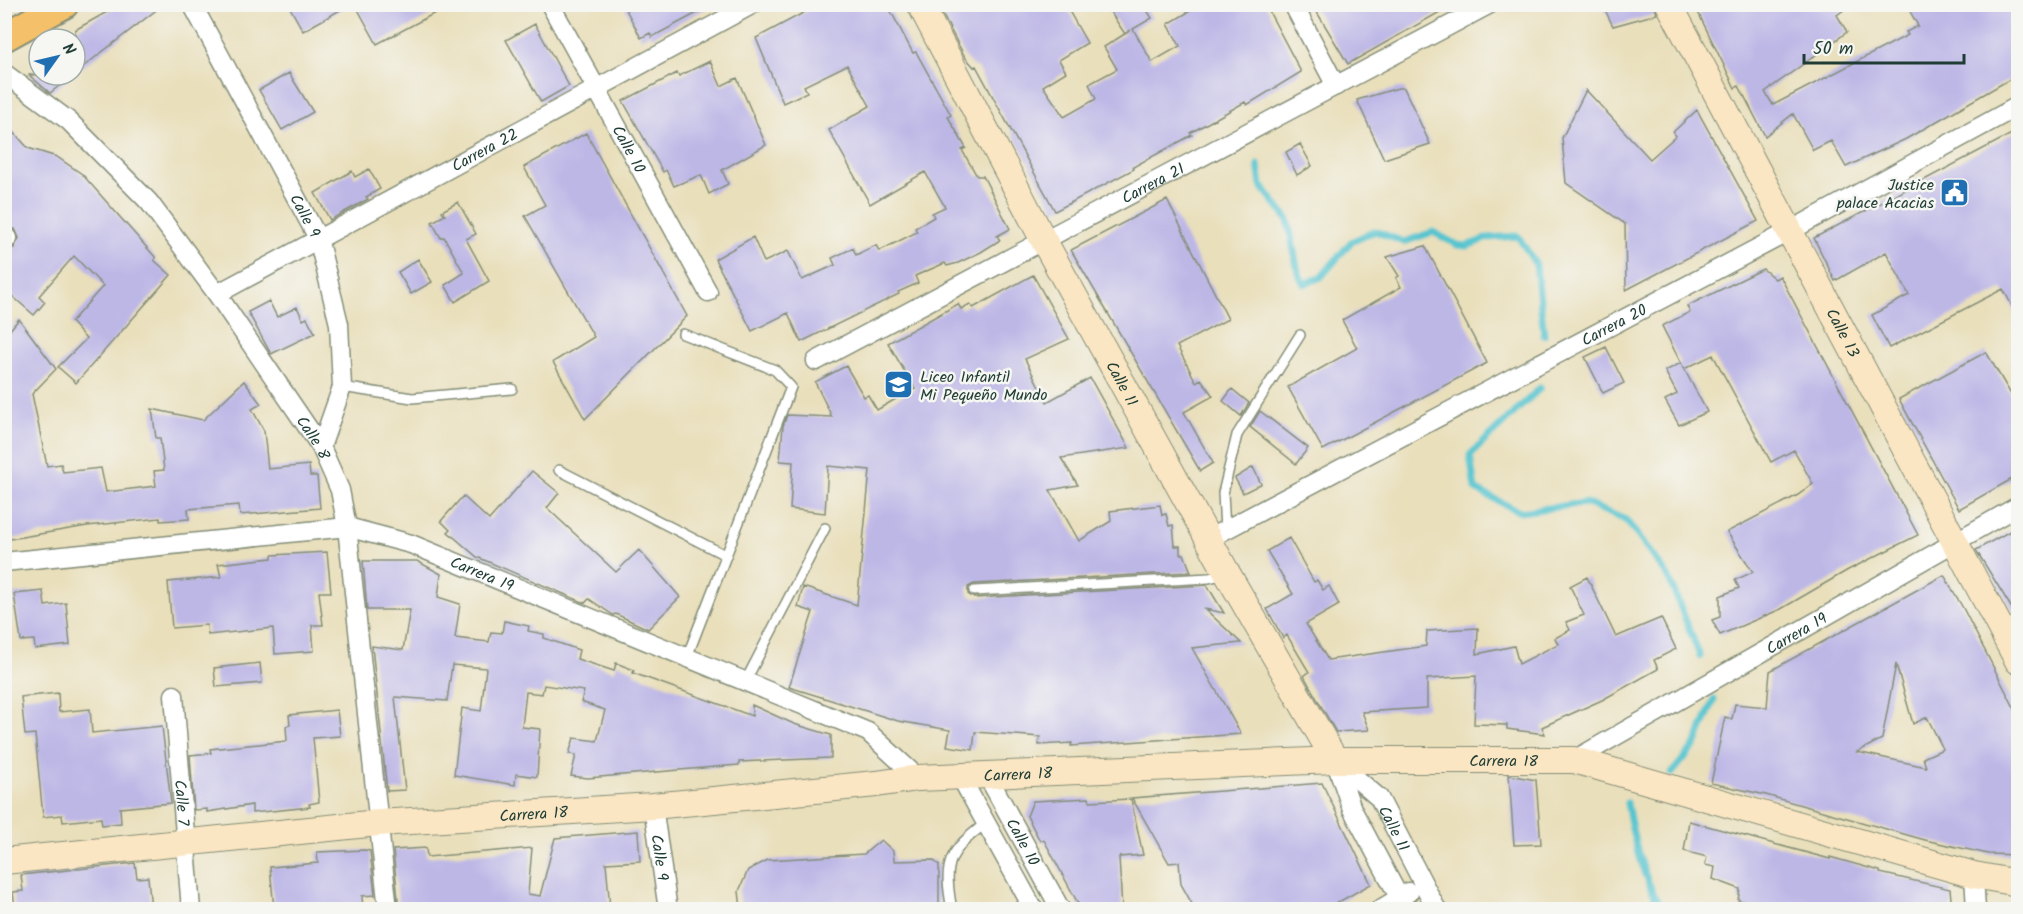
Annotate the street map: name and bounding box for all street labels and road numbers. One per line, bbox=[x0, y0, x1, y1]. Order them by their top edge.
street label: Calle 10 bbox=[605, 121, 651, 178]
street label: Carrera 22 bbox=[447, 122, 523, 179]
street label: Carrera 21 bbox=[1117, 157, 1189, 211]
street label: Calle 9 bbox=[282, 190, 327, 243]
street label: Carrera 20 bbox=[1577, 298, 1652, 353]
street label: Calle 13 bbox=[1819, 304, 1866, 362]
street label: Calle 11 bbox=[1098, 357, 1144, 411]
street label: Calle 8 bbox=[289, 411, 336, 464]
street label: Carrera 19 bbox=[446, 550, 518, 599]
street label: Carrera 19 bbox=[1762, 607, 1832, 662]
street label: Carrera 18 bbox=[1469, 749, 1538, 774]
street label: Carrera 18 bbox=[983, 761, 1053, 789]
street label: Calle 7 bbox=[167, 779, 195, 827]
street label: Carrera 18 bbox=[499, 800, 569, 829]
street label: Calle 11 bbox=[1371, 801, 1416, 856]
street label: Calle 10 bbox=[999, 814, 1046, 871]
street label: Calle 9 bbox=[643, 833, 675, 883]

